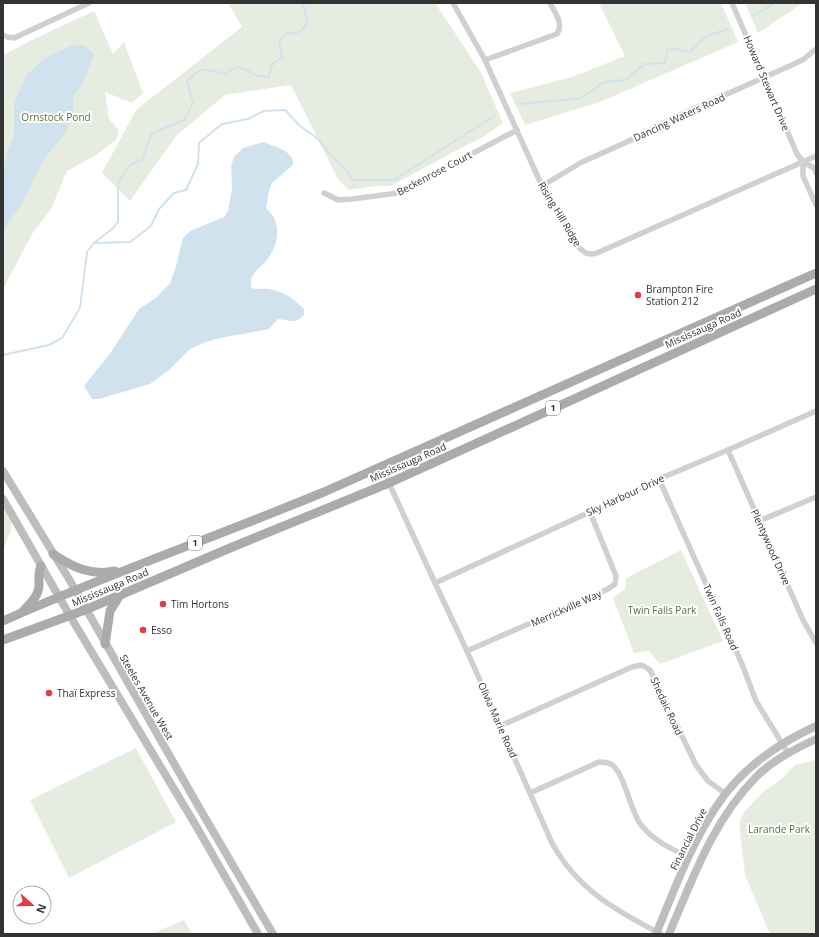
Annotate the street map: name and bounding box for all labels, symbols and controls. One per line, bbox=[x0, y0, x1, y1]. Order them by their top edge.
street label: Howard Stewart Drive bbox=[741, 33, 794, 133]
street label: Dancing Waters Road bbox=[631, 90, 727, 144]
park label: Ornstock Pond bbox=[21, 110, 91, 124]
street label: Beckenrose Court bbox=[394, 147, 474, 199]
street label: Rising Hill Ridge bbox=[535, 179, 585, 249]
place label: Brampton Fire Station 212 bbox=[646, 282, 714, 308]
marker: Brampton Fire Station 212 bbox=[633, 290, 643, 300]
street label: Mississauga Road bbox=[663, 305, 743, 351]
road number: 1 bbox=[546, 401, 560, 415]
street label: Mississauga Road bbox=[368, 439, 448, 485]
street label: Sky Harbour Drive bbox=[584, 471, 667, 519]
street label: Plentywood Drive bbox=[748, 507, 794, 588]
road number: 1 bbox=[188, 536, 202, 550]
street label: Mississauga Road bbox=[69, 564, 151, 610]
street label: Twin Falls Road bbox=[700, 581, 742, 653]
street label: Merrickville Way bbox=[528, 586, 604, 630]
place label: Tim Hortons bbox=[171, 597, 229, 611]
marker: Tim Hortons bbox=[158, 599, 168, 609]
park label: Twin Falls Park bbox=[628, 603, 697, 617]
place label: Esso bbox=[151, 623, 172, 637]
marker: Esso bbox=[138, 625, 148, 635]
street label: Steeles Avenue West bbox=[117, 652, 177, 743]
street label: Shedaic Road bbox=[647, 675, 687, 737]
street label: Olivia Marie Road bbox=[475, 680, 521, 760]
place label: Thaï Express bbox=[57, 686, 116, 700]
marker: Thaï Express bbox=[44, 688, 54, 698]
street label: Financial Drive bbox=[666, 805, 710, 872]
park label: Larande Park bbox=[748, 822, 811, 836]
north arrow bbox=[12, 885, 52, 925]
text: N bbox=[33, 902, 50, 916]

